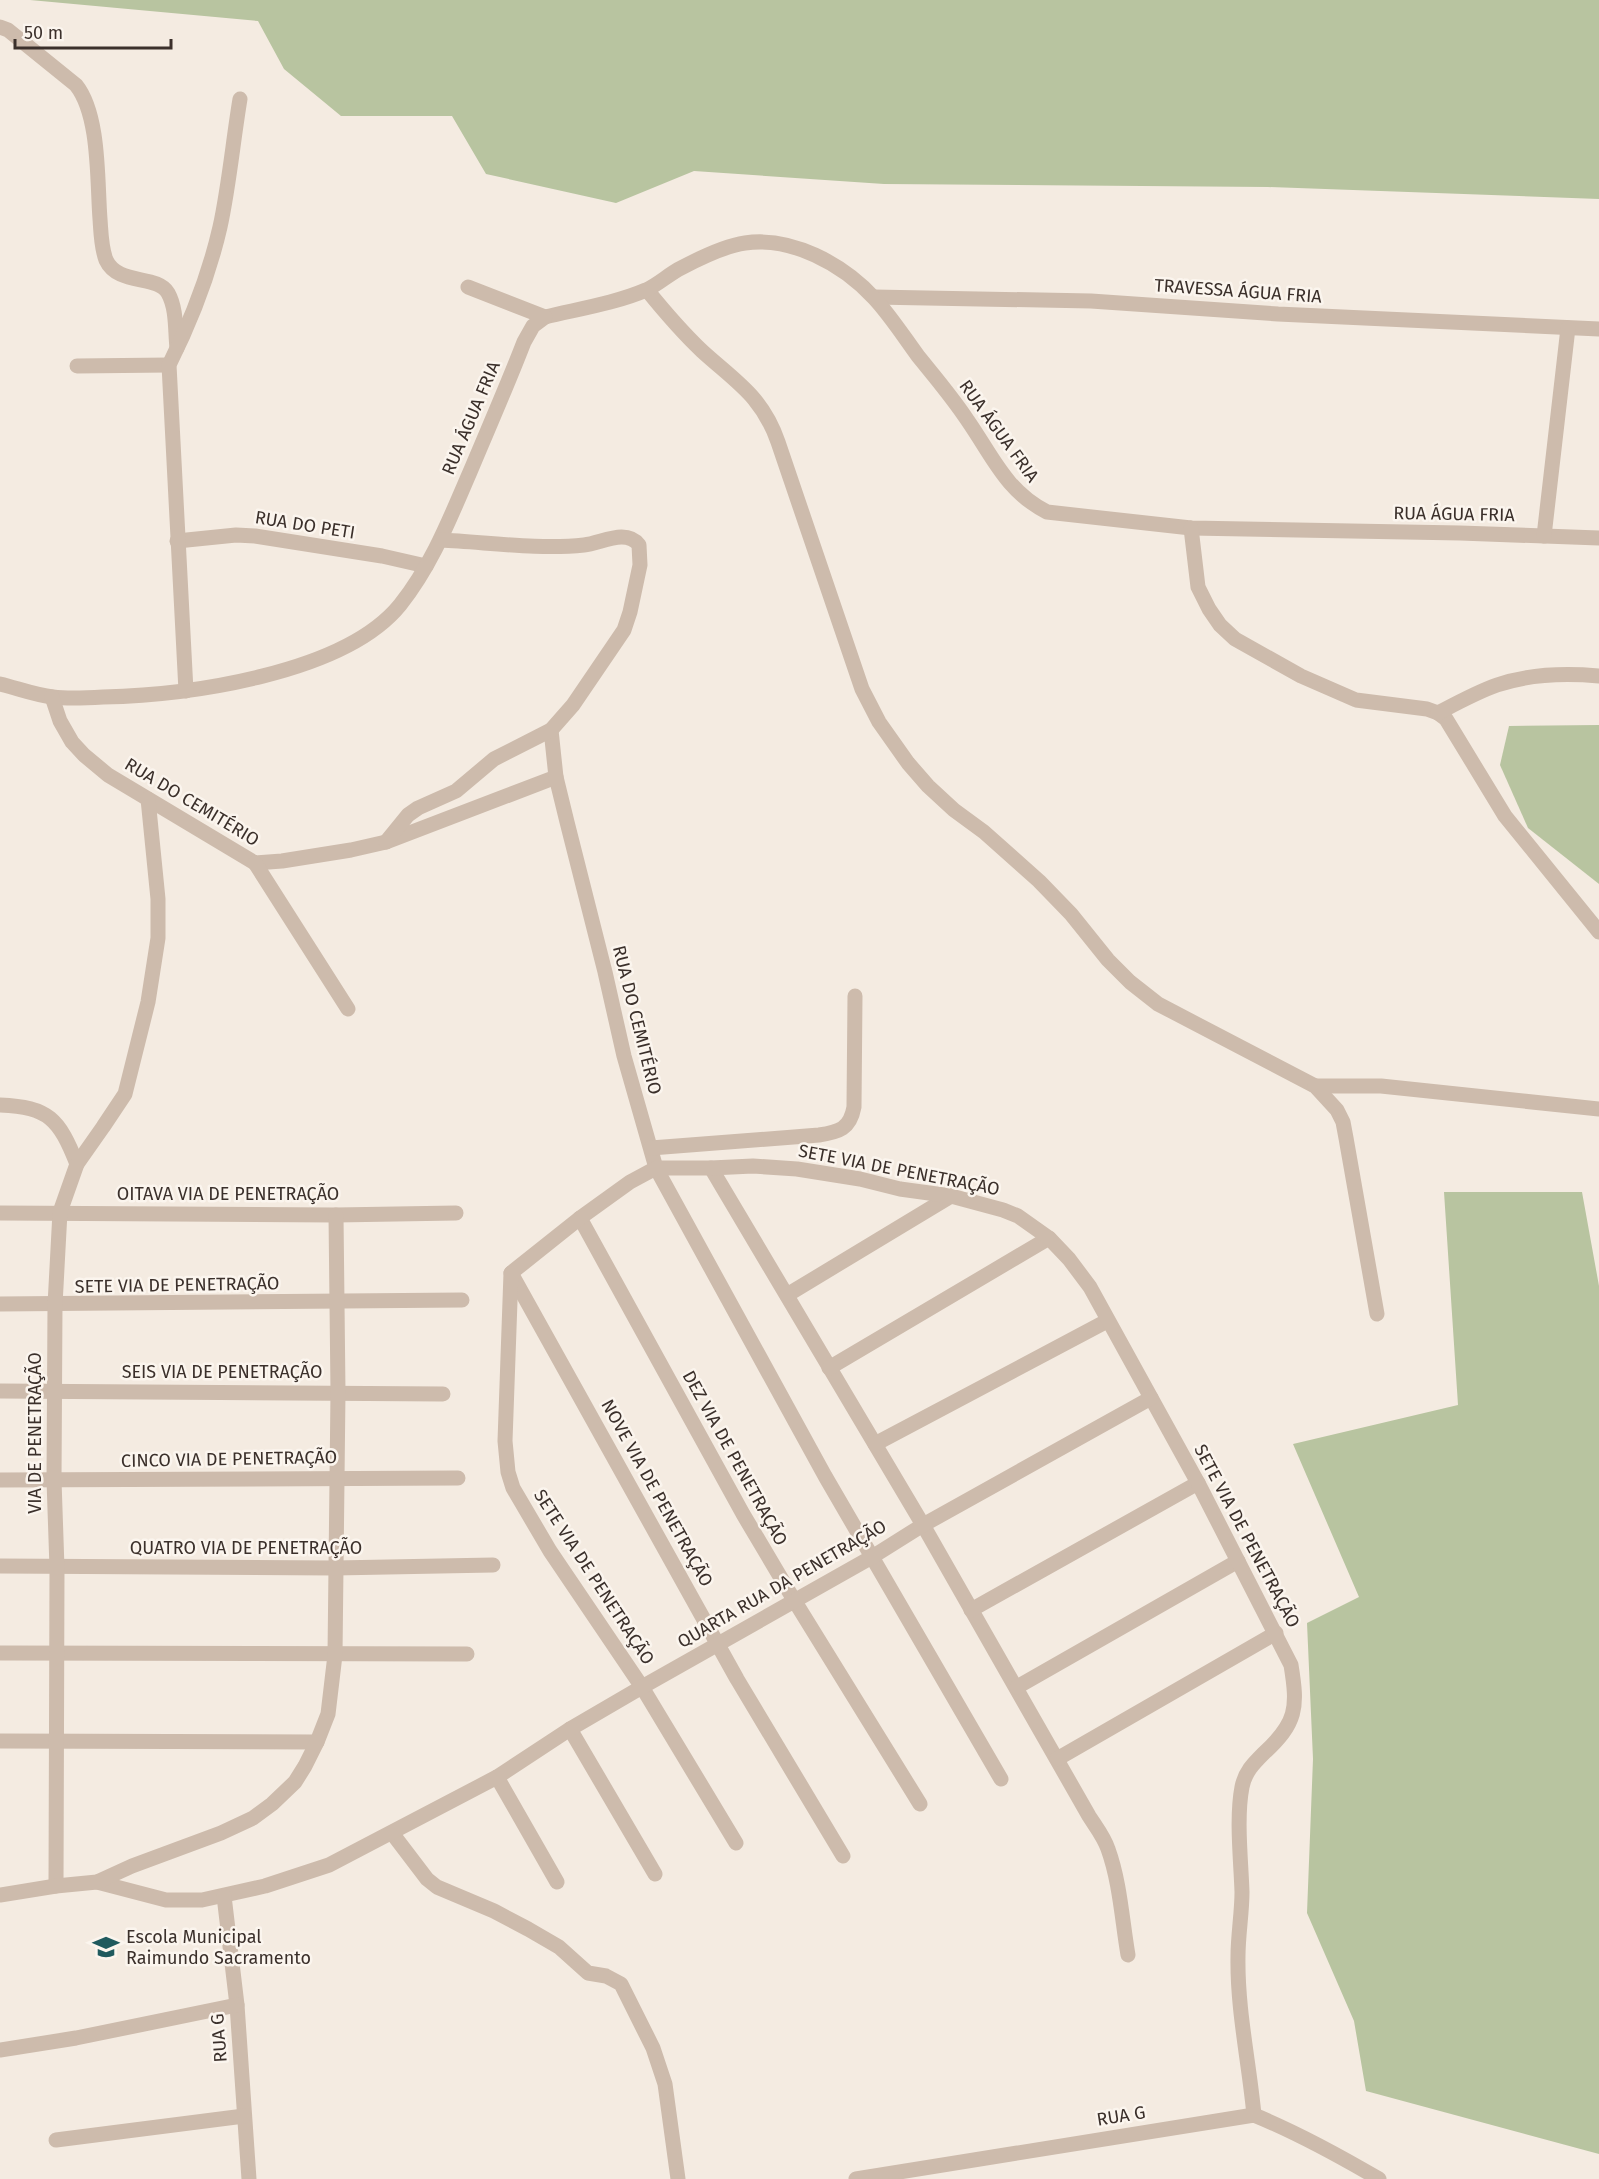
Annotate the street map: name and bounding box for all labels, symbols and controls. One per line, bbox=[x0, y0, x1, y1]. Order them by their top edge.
scale bar bbox=[15, 12, 171, 50]
text: 50 m bbox=[24, 22, 63, 44]
street label: TRAVESSA ÁGUA FRIA bbox=[1154, 273, 1323, 308]
street label: RUA ÁGUA FRIA bbox=[436, 357, 505, 478]
street label: RUA ÁGUA FRIA bbox=[954, 375, 1045, 487]
street label: RUA ÁGUA FRIA bbox=[1393, 501, 1516, 526]
street label: RUA DO PETI bbox=[253, 506, 357, 544]
street label: RUA DO CEMITÉRIO bbox=[121, 752, 264, 851]
street label: RUA DO CEMITÉRIO bbox=[608, 943, 667, 1097]
street label: SETE VIA DE PENETRAÇÃO bbox=[796, 1139, 1002, 1200]
street label: OITAVA VIA DE PENETRAÇÃO bbox=[117, 1182, 339, 1205]
street label: SETE VIA DE PENETRAÇÃO bbox=[75, 1271, 279, 1298]
street label: VIA DE PENETRAÇÃO bbox=[23, 1352, 46, 1514]
street label: SEIS VIA DE PENETRAÇÃO bbox=[122, 1360, 322, 1383]
street label: DEZ VIA DE PENETRAÇÃO bbox=[678, 1366, 793, 1549]
street label: NOVE VIA DE PENETRAÇÃO bbox=[596, 1395, 719, 1590]
street label: SETE VIA DE PENETRAÇÃO bbox=[1189, 1440, 1306, 1631]
street label: CINCO VIA DE PENETRAÇÃO bbox=[121, 1445, 337, 1472]
street label: SETE VIA DE PENETRAÇÃO bbox=[529, 1485, 660, 1669]
street label: QUARTA RUA DA PENETRAÇÃO bbox=[673, 1514, 890, 1653]
street label: QUATRO VIA DE PENETRAÇÃO bbox=[130, 1536, 362, 1559]
place label: Escola Municipal Raimundo Sacramento bbox=[126, 1926, 311, 1969]
school or university icon: Escola Municipal Raimundo Sacramento bbox=[91, 1932, 121, 1962]
street label: RUA G bbox=[206, 2013, 232, 2063]
street label: RUA G bbox=[1095, 2101, 1147, 2131]

